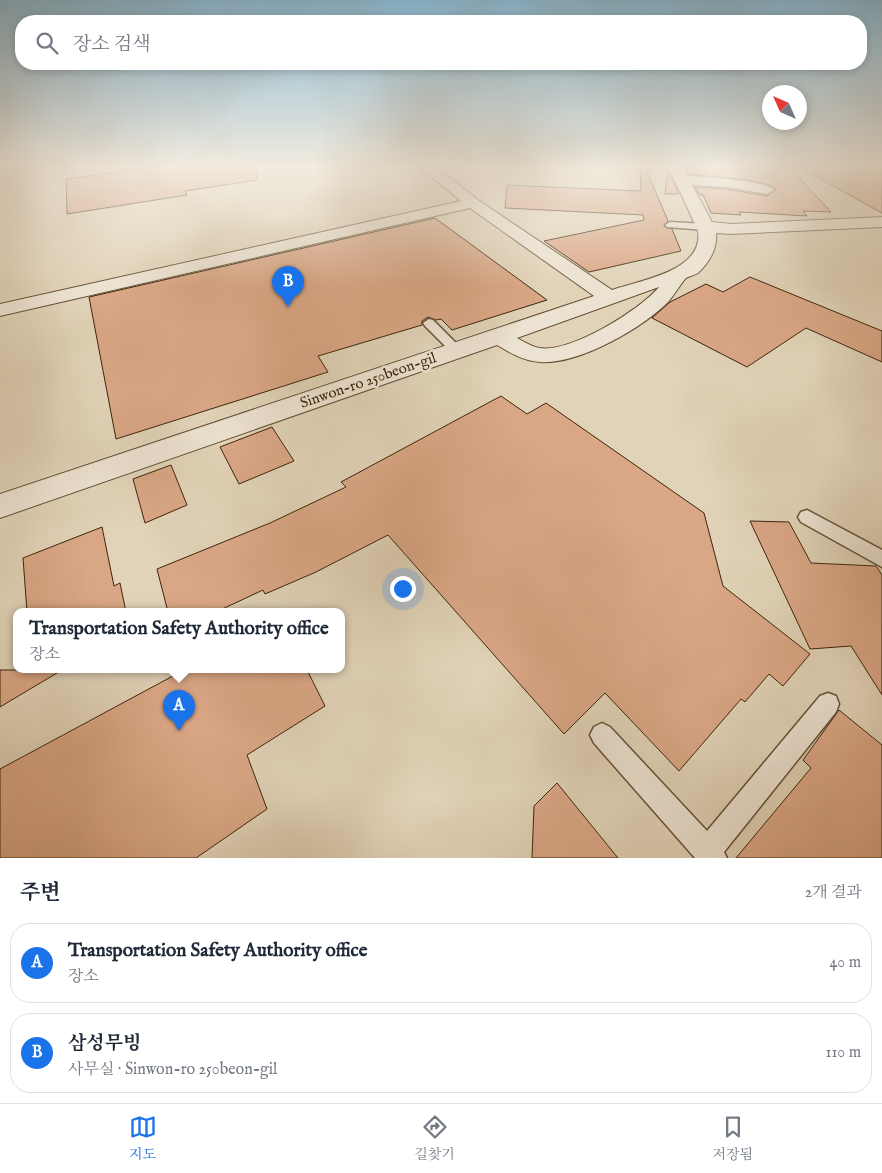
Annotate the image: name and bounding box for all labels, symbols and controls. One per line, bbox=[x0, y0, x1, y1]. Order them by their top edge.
search box bbox=[15, 15, 867, 70]
icon: search bbox=[33, 29, 61, 57]
text: 장소 검색 bbox=[73, 33, 151, 57]
north arrow bbox=[762, 85, 807, 130]
pin: B bbox=[272, 266, 304, 307]
street label: Sinwon-ro 250beon-gil bbox=[297, 348, 440, 413]
your location bbox=[390, 576, 416, 602]
popup bbox=[13, 608, 345, 673]
text: Transportation Safety Authority office bbox=[29, 617, 329, 641]
text: 장소 bbox=[29, 645, 60, 665]
pin: A bbox=[163, 690, 195, 731]
text: 주변 bbox=[20, 880, 61, 907]
text: 2개 결과 bbox=[805, 883, 862, 903]
text: Transportation Safety Authority office bbox=[68, 939, 367, 963]
text: A bbox=[32, 953, 42, 973]
text: 40 m bbox=[829, 953, 861, 973]
text: 장소 bbox=[68, 967, 99, 987]
text: 삼성무빙 bbox=[68, 1032, 141, 1056]
text: B bbox=[32, 1043, 42, 1063]
text: 110 m bbox=[825, 1043, 861, 1063]
text: 사무실 · Sinwon-ro 250beon-gil bbox=[68, 1060, 277, 1080]
tab: 지도 bbox=[129, 1113, 157, 1164]
tab: 길찾기 bbox=[414, 1113, 455, 1164]
tab: 저장됨 bbox=[713, 1113, 753, 1164]

